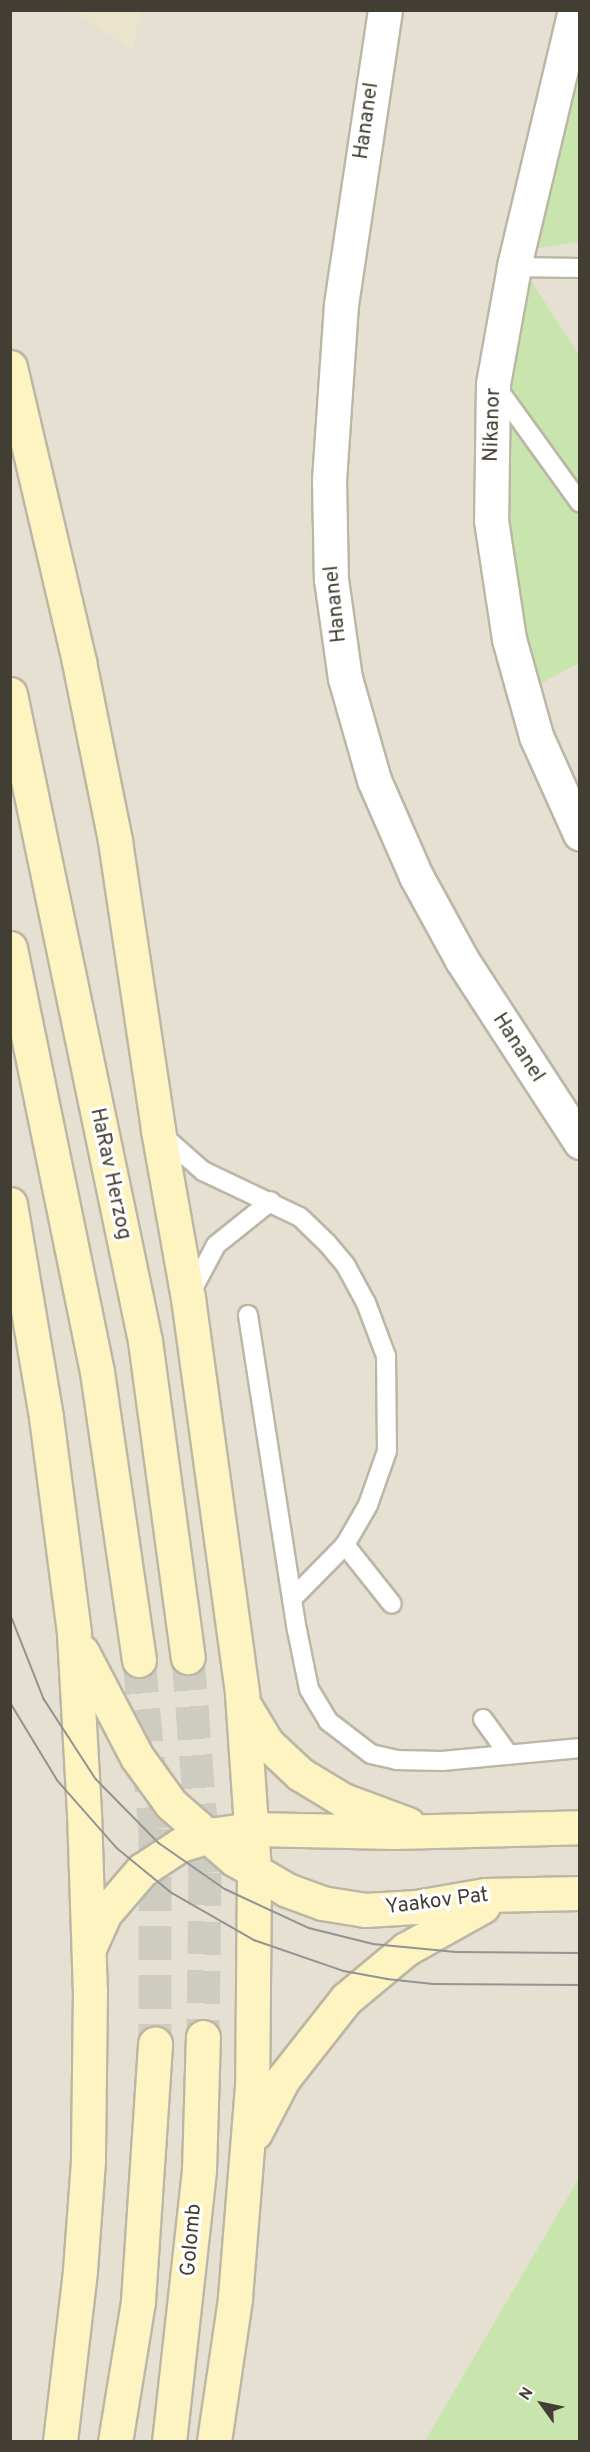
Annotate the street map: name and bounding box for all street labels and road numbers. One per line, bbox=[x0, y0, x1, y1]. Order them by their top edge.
street label: Hananel bbox=[349, 81, 385, 161]
street label: Nikanor bbox=[479, 388, 507, 462]
street label: Hananel bbox=[319, 564, 353, 644]
street label: Hananel bbox=[486, 1009, 550, 1087]
street label: HaRav Herzog bbox=[84, 1106, 136, 1242]
street label: Yaakov Pat bbox=[384, 1883, 490, 1921]
street label: Golomb bbox=[176, 2203, 208, 2277]

